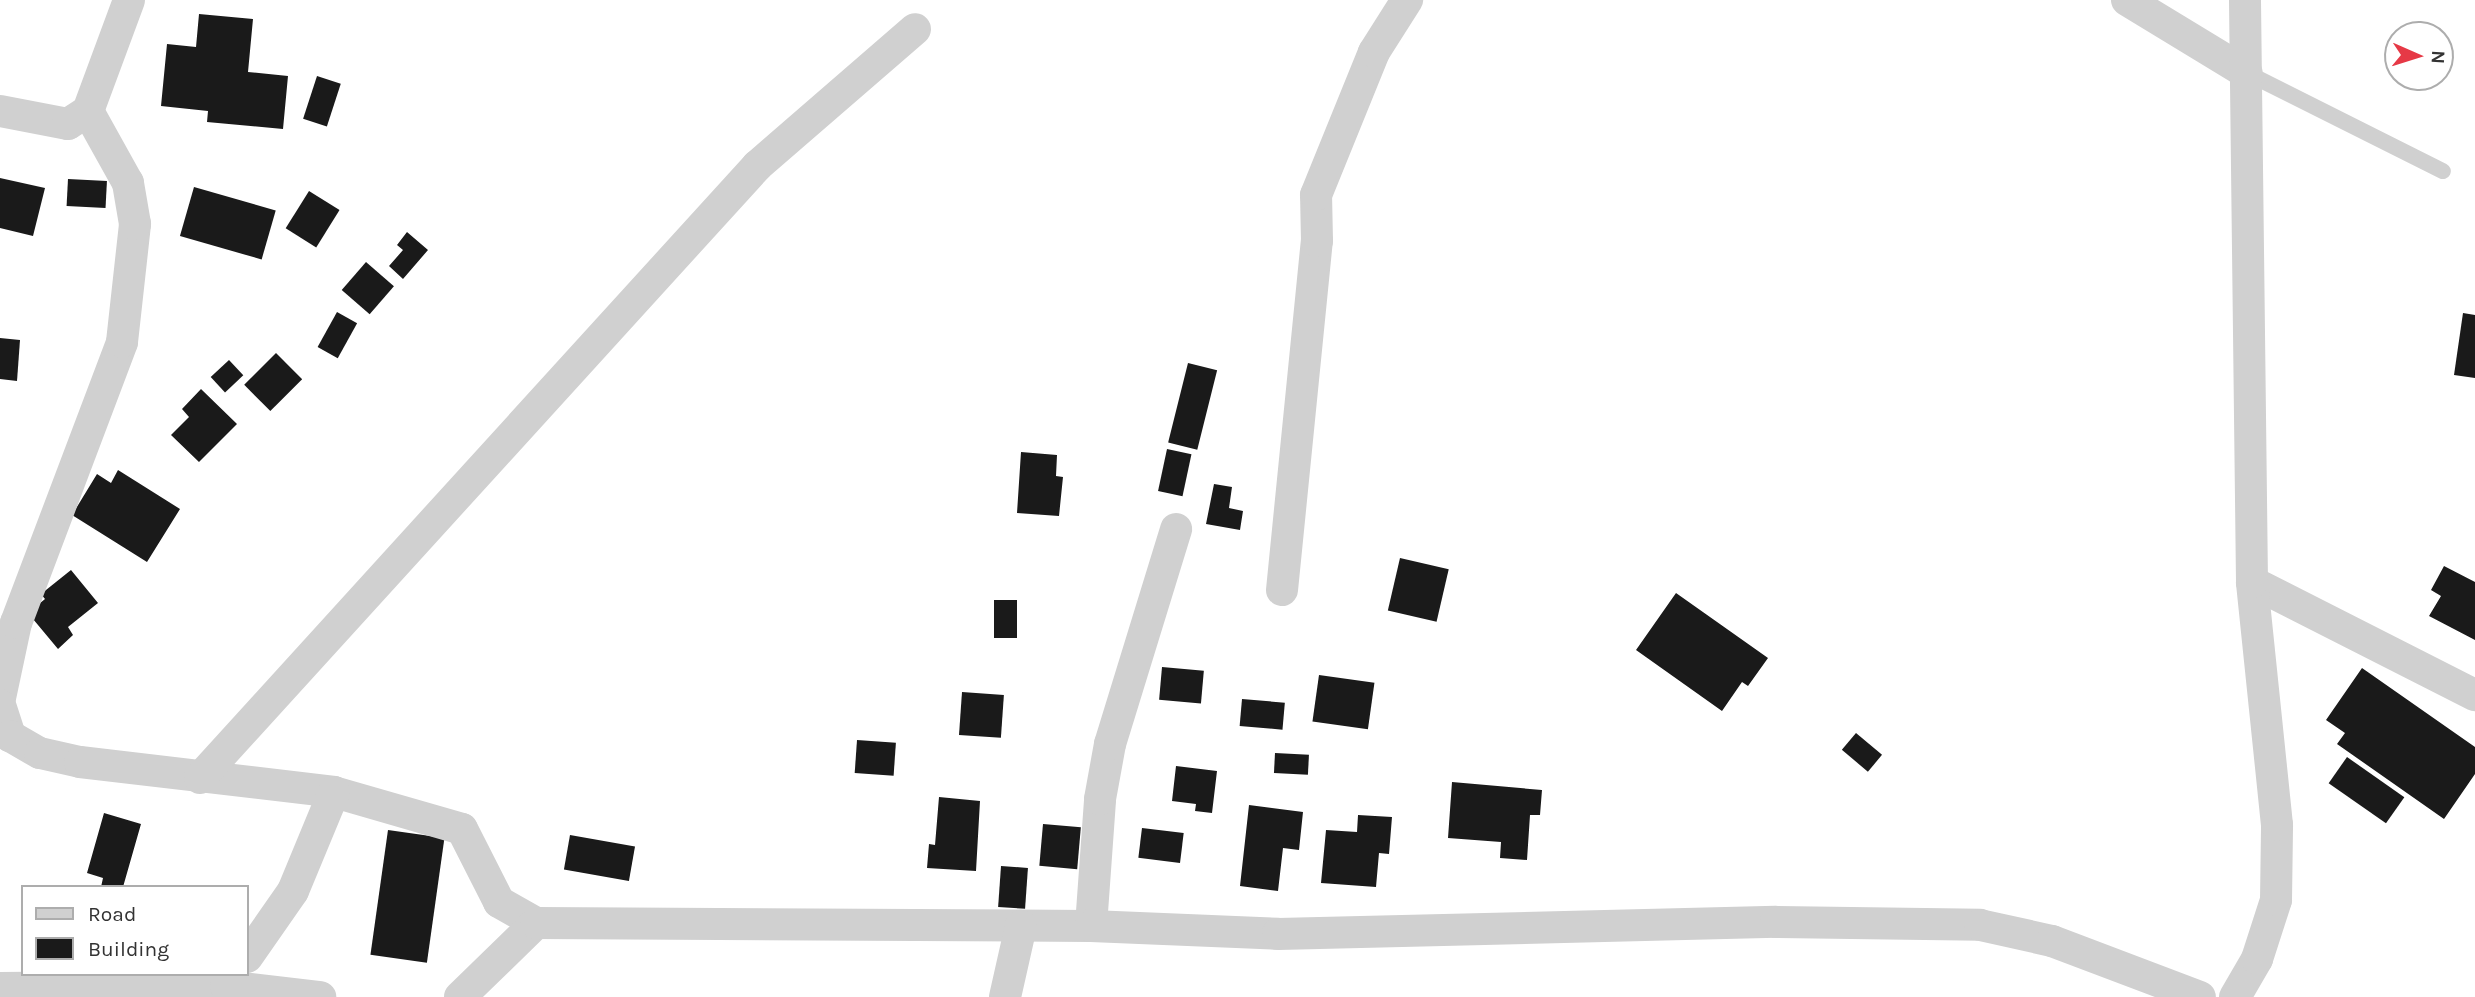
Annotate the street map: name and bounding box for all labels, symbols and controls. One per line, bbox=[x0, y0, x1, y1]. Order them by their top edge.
north arrow bbox=[2384, 21, 2454, 91]
text: N bbox=[2427, 50, 2449, 64]
legend bbox=[21, 885, 248, 976]
text: Road bbox=[88, 902, 136, 926]
text: Building bbox=[88, 937, 169, 961]

